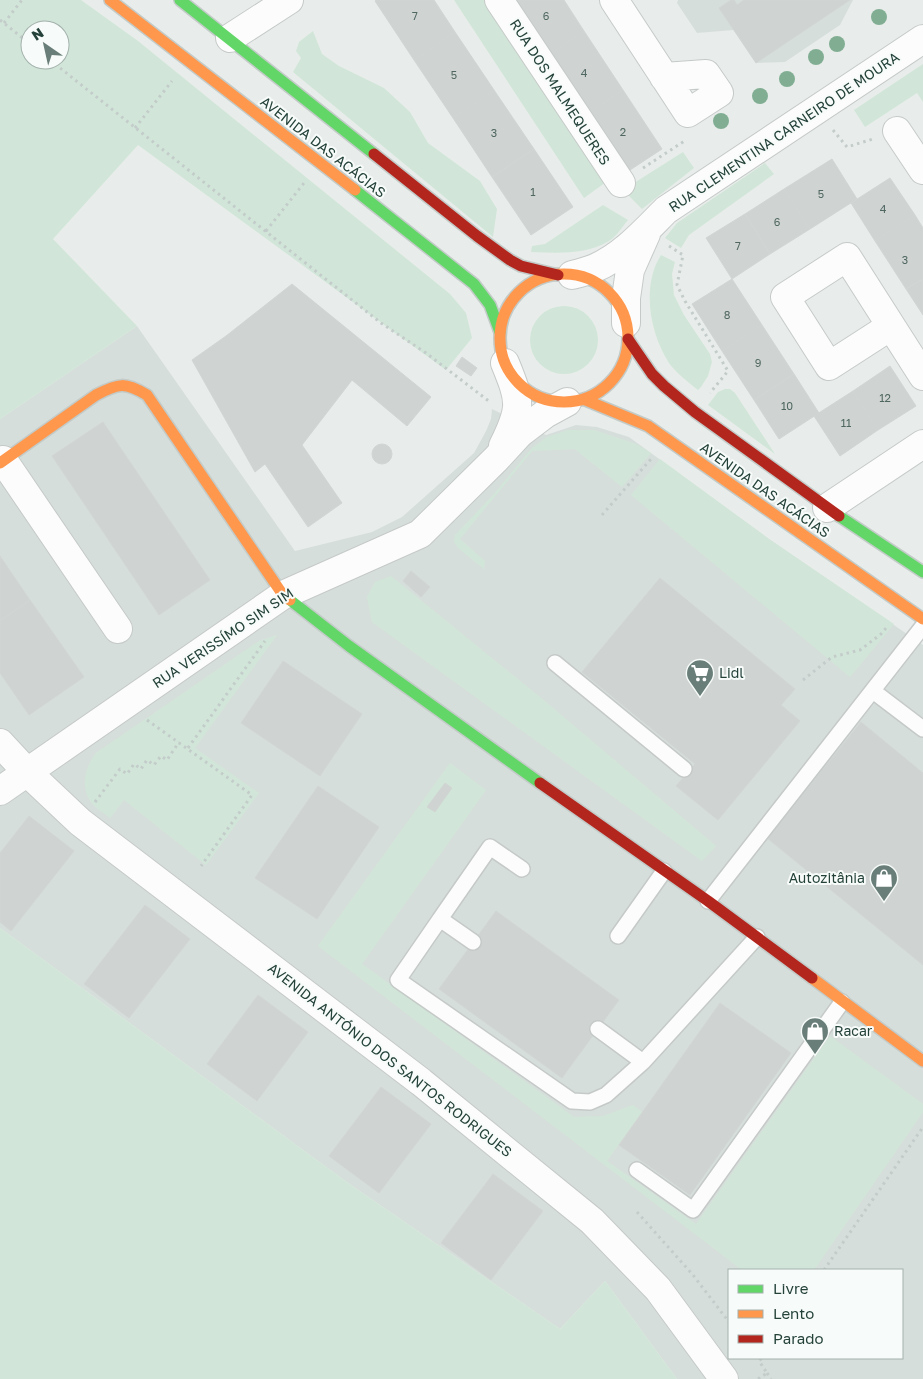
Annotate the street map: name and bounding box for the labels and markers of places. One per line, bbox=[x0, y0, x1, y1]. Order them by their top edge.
supermarket icon: Lidl bbox=[685, 658, 715, 697]
place label: Lidl bbox=[719, 664, 744, 681]
shop icon: Autozitânia bbox=[869, 863, 899, 902]
place label: Autozitânia bbox=[789, 869, 865, 886]
shop icon: Racar bbox=[800, 1016, 830, 1055]
place label: Racar bbox=[834, 1022, 873, 1039]

